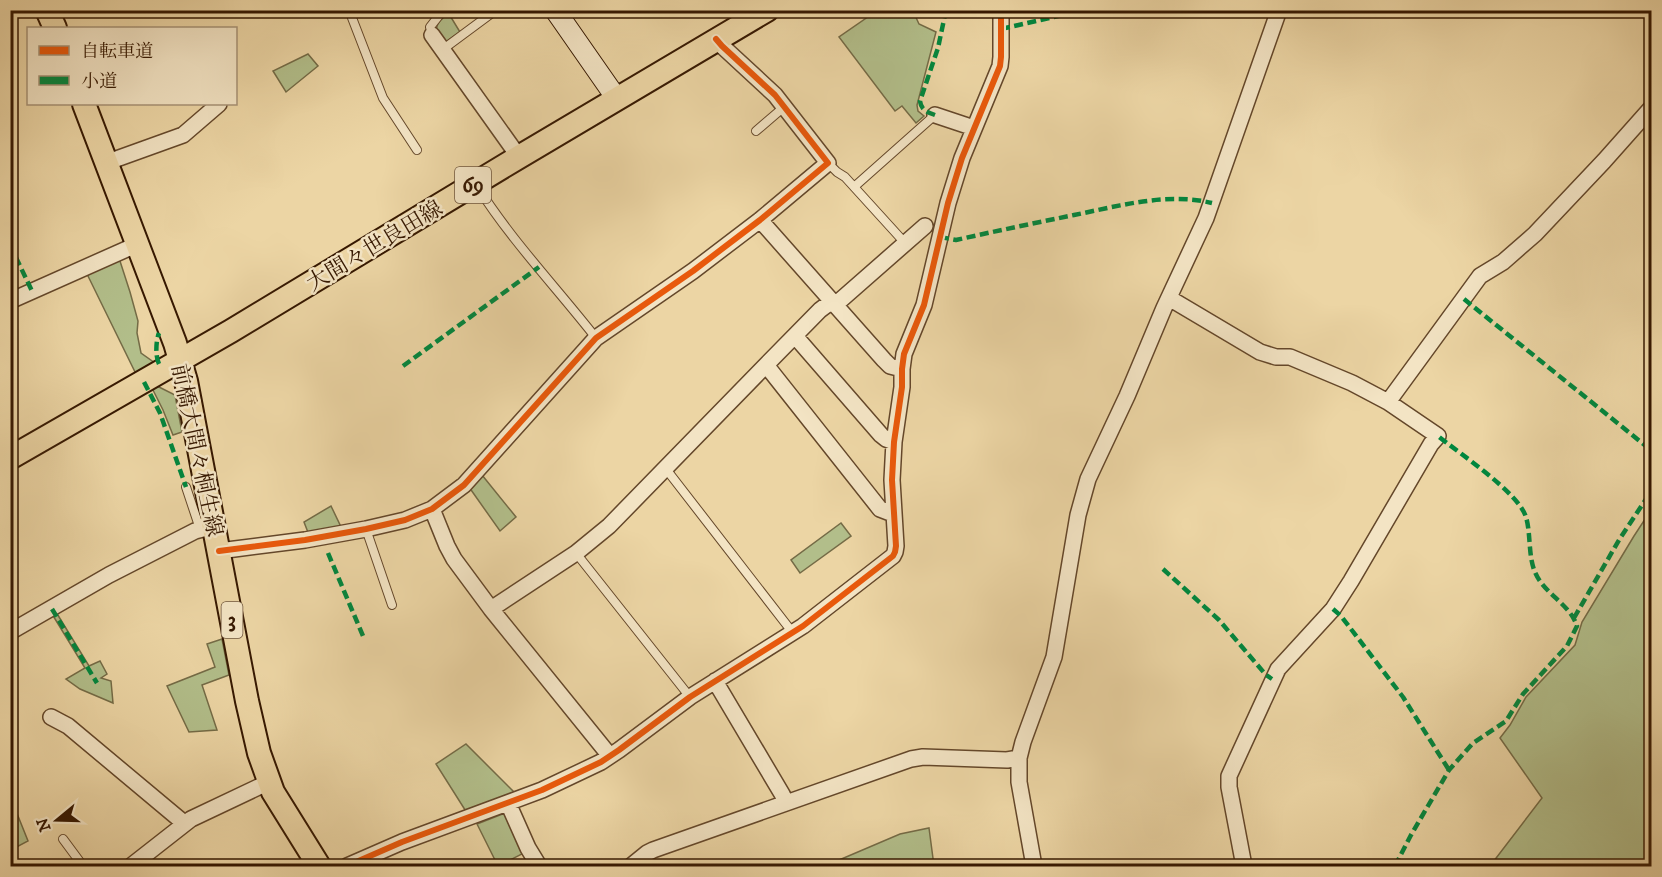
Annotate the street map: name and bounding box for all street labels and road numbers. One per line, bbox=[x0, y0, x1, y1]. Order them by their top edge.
road number: 69 bbox=[455, 167, 491, 203]
street label: 大間々世良田線 bbox=[302, 195, 448, 298]
street label: 前橋大間々桐生線 bbox=[165, 361, 228, 539]
road number: 3 bbox=[222, 602, 242, 638]

